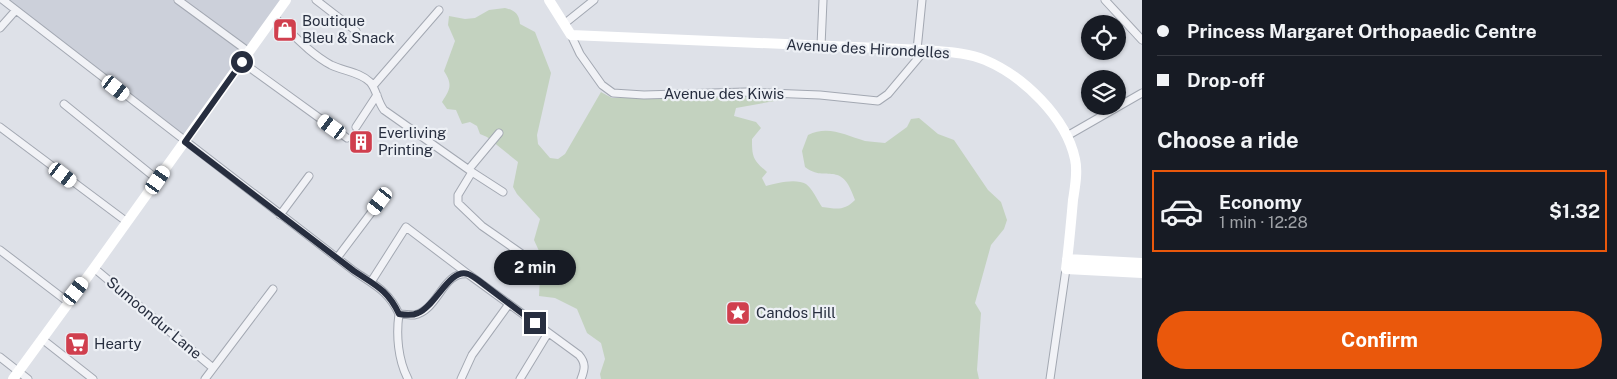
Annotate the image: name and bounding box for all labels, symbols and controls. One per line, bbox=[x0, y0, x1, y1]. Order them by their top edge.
place label: Boutique Bleu & Snack bbox=[302, 12, 395, 46]
map controls bbox=[1081, 15, 1126, 115]
button: locate bbox=[1081, 15, 1126, 60]
shop icon: Boutique Bleu & Snack bbox=[272, 17, 298, 43]
text: Princess Margaret Orthopaedic Centre bbox=[1187, 20, 1537, 42]
street label: Avenue des Hirondelles bbox=[786, 36, 950, 61]
route start bbox=[231, 51, 253, 73]
text: Drop-off bbox=[1187, 69, 1264, 91]
button: layers bbox=[1081, 70, 1126, 115]
car bbox=[99, 73, 132, 103]
street label: Avenue des Kiwis bbox=[664, 85, 784, 102]
car bbox=[315, 112, 348, 142]
place label: Everliving Printing bbox=[378, 124, 446, 158]
text: Choose a ride bbox=[1157, 127, 1299, 153]
building icon: Everliving Printing bbox=[348, 129, 374, 155]
car bbox=[46, 160, 79, 190]
car bbox=[143, 163, 172, 197]
car bbox=[364, 185, 395, 217]
icon: car bbox=[1159, 189, 1204, 234]
text: Economy bbox=[1219, 191, 1302, 213]
text: $1.32 bbox=[1549, 200, 1600, 222]
text: 1 min · 12:28 bbox=[1219, 213, 1308, 232]
callout: 2 min bbox=[494, 250, 576, 286]
text: 2 min bbox=[514, 258, 556, 277]
street label: Sumoondur Lane bbox=[103, 273, 205, 362]
car bbox=[60, 275, 91, 307]
place icon: Candos Hill bbox=[725, 300, 751, 326]
place label: Candos Hill bbox=[756, 304, 836, 321]
button: Confirm bbox=[1157, 311, 1602, 369]
route end bbox=[524, 312, 546, 334]
supermarket icon: Hearty bbox=[64, 331, 90, 357]
place label: Hearty bbox=[94, 335, 142, 352]

